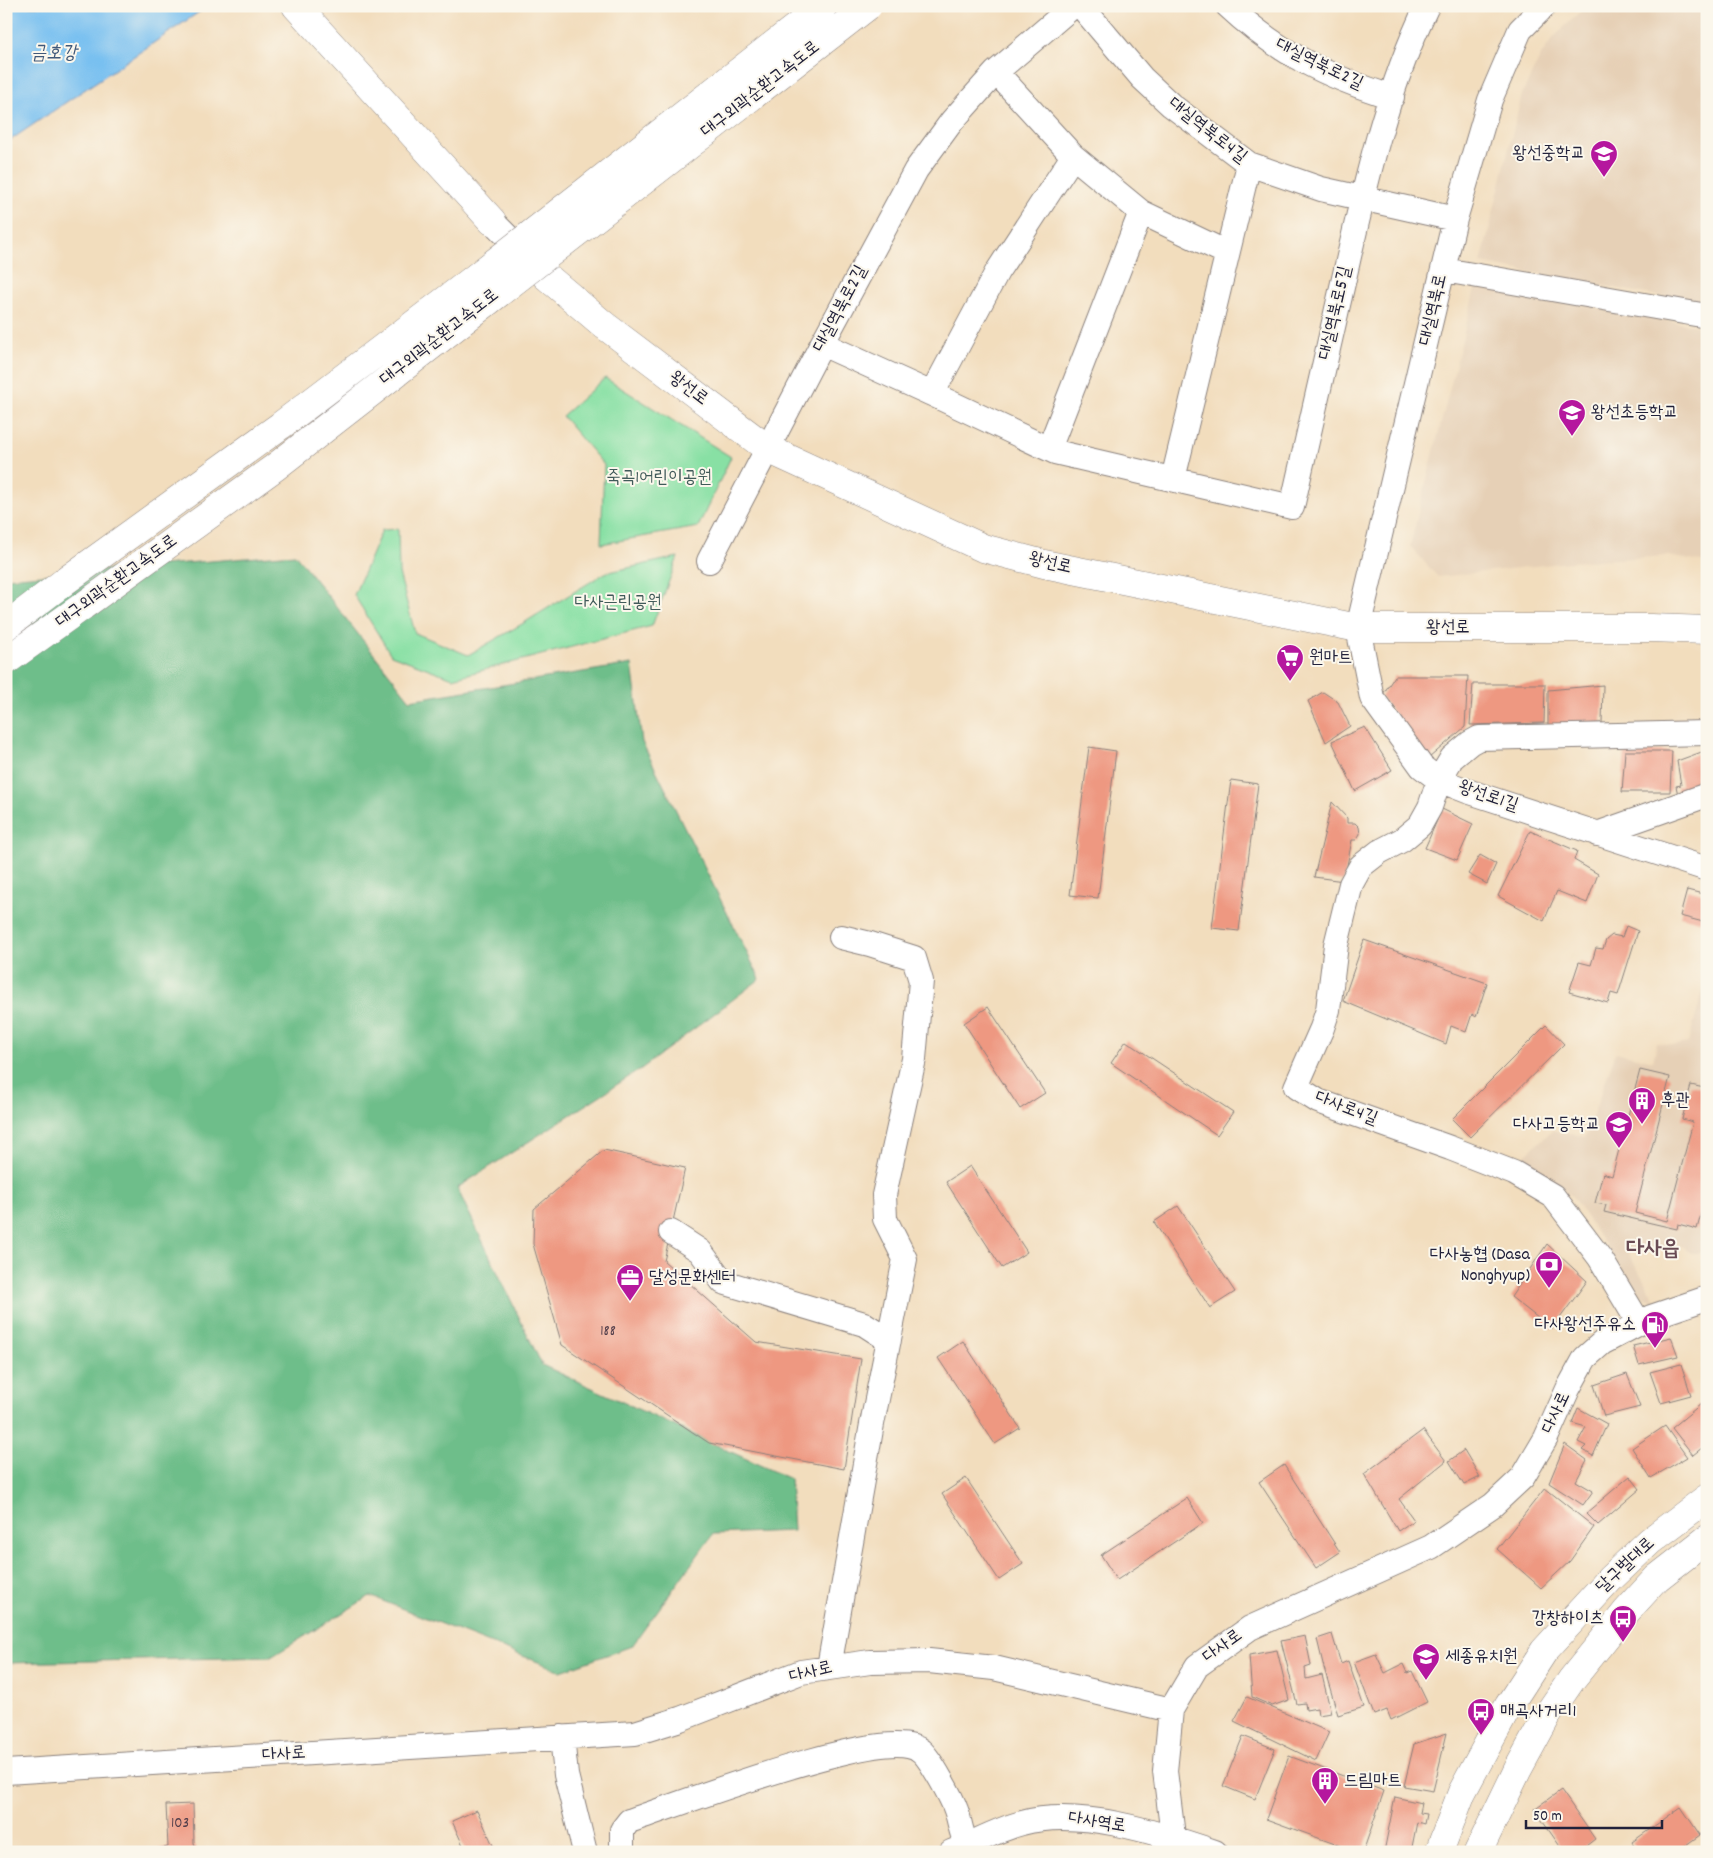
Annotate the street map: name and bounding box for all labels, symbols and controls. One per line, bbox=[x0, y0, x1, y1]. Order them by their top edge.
street label: 대실역북로2길 bbox=[1271, 33, 1368, 97]
street label: 대구외곽순환고속도로 bbox=[696, 36, 826, 144]
water label: 금호강 bbox=[31, 41, 80, 68]
street label: 대실역북로4길 bbox=[1162, 92, 1252, 170]
school or university icon: 왕선중학교 bbox=[1589, 139, 1619, 178]
place label: 왕선중학교 bbox=[1513, 142, 1585, 167]
street label: 대실역북로2길 bbox=[808, 261, 875, 357]
street label: 대실역북로5길 bbox=[1313, 263, 1359, 362]
street label: 대실역북로 bbox=[1414, 272, 1454, 348]
street label: 대구외곽순환고속도로 bbox=[375, 284, 505, 392]
street label: 왕선로 bbox=[663, 366, 713, 412]
school or university icon: 왕선초등학교 bbox=[1557, 398, 1587, 437]
place label: 왕선초등학교 bbox=[1591, 401, 1678, 426]
park label: 죽곡1어린이공원 bbox=[606, 466, 712, 491]
street label: 대구외곽순환고속도로 bbox=[51, 529, 183, 635]
street label: 왕선로 bbox=[1026, 547, 1074, 581]
park label: 다사근린공원 bbox=[575, 591, 661, 616]
street label: 왕선로 bbox=[1426, 616, 1470, 641]
supermarket icon: 원마트 bbox=[1275, 643, 1305, 682]
place label: 원마트 bbox=[1309, 646, 1352, 671]
street label: 왕선로1길 bbox=[1455, 775, 1522, 819]
street label: 다사로4길 bbox=[1311, 1086, 1381, 1133]
building icon: 후관 bbox=[1627, 1086, 1657, 1125]
place label: 후관 bbox=[1661, 1089, 1690, 1114]
school or university icon: 다사고등학교 bbox=[1604, 1110, 1634, 1149]
place label: 다사고등학교 bbox=[1513, 1113, 1600, 1138]
district label: 다사읍 bbox=[1626, 1234, 1680, 1265]
place label: 다사농협 (Dasa Nonghyup) bbox=[1430, 1243, 1531, 1289]
bank icon: 다사농협 (Dasa Nonghyup) bbox=[1534, 1250, 1564, 1289]
office icon: 달성문화센터 bbox=[615, 1263, 645, 1302]
place label: 달성문화센터 bbox=[649, 1266, 736, 1291]
fuel station icon: 다사왕선주유소 bbox=[1640, 1310, 1670, 1349]
place label: 다사왕선주유소 bbox=[1535, 1313, 1636, 1338]
house number: 188 bbox=[600, 1321, 616, 1343]
street label: 다사로 bbox=[1536, 1388, 1578, 1438]
street label: 달구벌대로 bbox=[1591, 1532, 1661, 1600]
bus stop icon: 강창하이츠 bbox=[1608, 1604, 1638, 1643]
place label: 강창하이츠 bbox=[1532, 1607, 1604, 1632]
street label: 다사로 bbox=[1198, 1624, 1248, 1670]
school or university icon: 세종유치원 bbox=[1411, 1642, 1441, 1681]
place label: 세종유치원 bbox=[1445, 1645, 1517, 1670]
street label: 다사로 bbox=[787, 1656, 835, 1690]
bus stop icon: 매곡사거리1 bbox=[1466, 1697, 1496, 1736]
place label: 매곡사거리1 bbox=[1500, 1700, 1576, 1725]
street label: 다사로 bbox=[261, 1741, 307, 1769]
building icon: 드림마트 bbox=[1310, 1766, 1340, 1805]
place label: 드림마트 bbox=[1344, 1769, 1402, 1794]
scale bar bbox=[1526, 1798, 1662, 1830]
street label: 다사역로 bbox=[1066, 1806, 1128, 1840]
text: 50 m bbox=[1533, 1806, 1562, 1828]
house number: 103 bbox=[171, 1813, 189, 1835]

